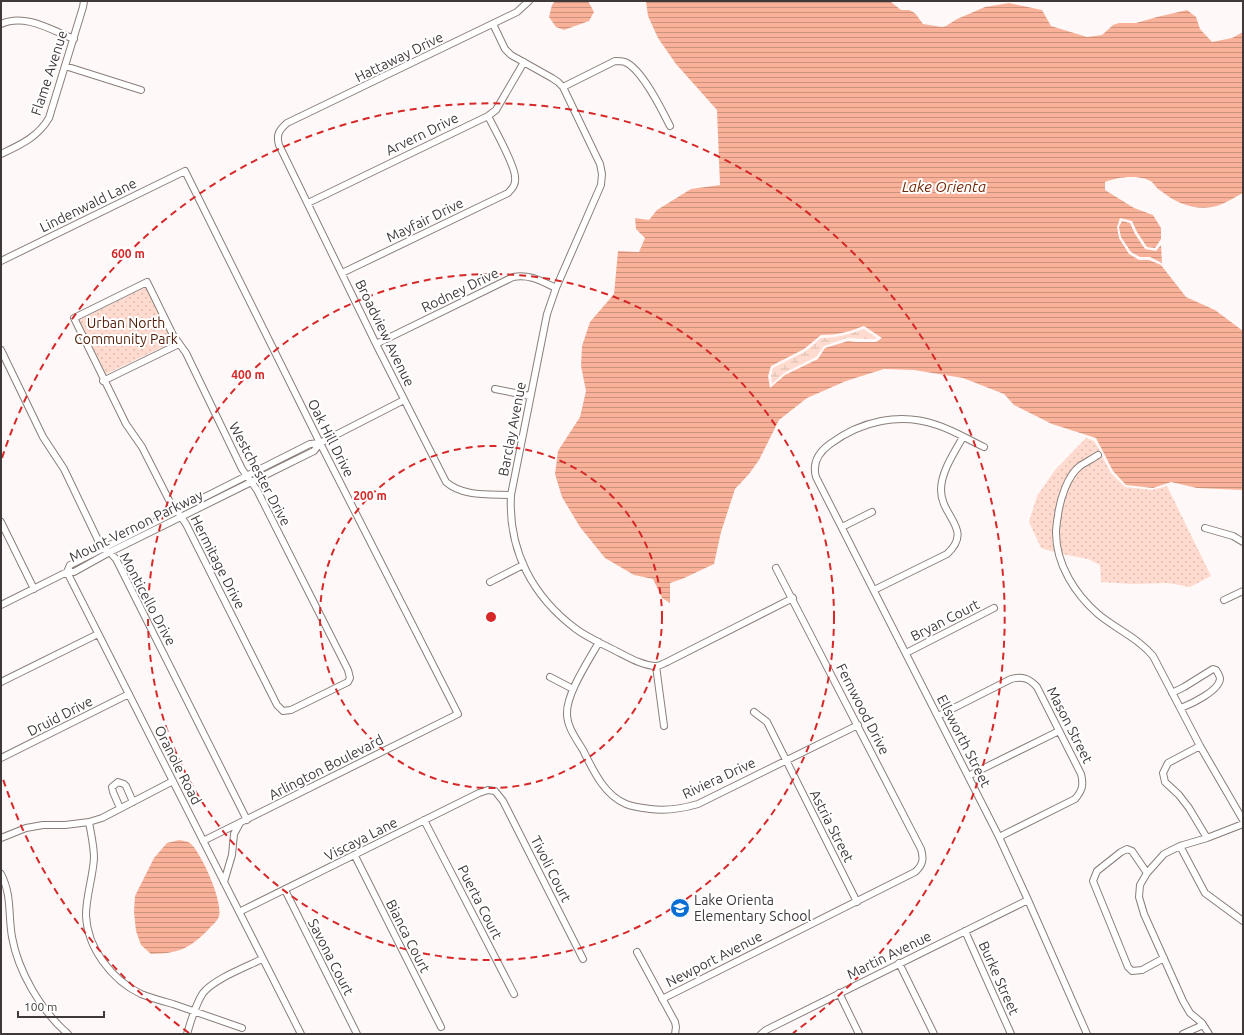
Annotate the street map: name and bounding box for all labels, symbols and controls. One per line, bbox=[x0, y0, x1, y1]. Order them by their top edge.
street label: Flame Avenue bbox=[28, 28, 70, 118]
street label: Hattaway Drive bbox=[352, 29, 446, 85]
street label: Arvern Drive bbox=[383, 110, 461, 158]
street label: Lindenwald Lane bbox=[37, 175, 139, 235]
water label: Lake Orienta bbox=[902, 178, 986, 195]
street label: Mayfair Drive bbox=[384, 194, 466, 246]
text: 600 m bbox=[111, 247, 145, 260]
street label: Rodney Drive bbox=[419, 264, 501, 316]
street label: Broadview Avenue bbox=[352, 277, 418, 389]
park label: Urban North Community Park bbox=[74, 315, 178, 347]
text: 400 m bbox=[231, 368, 265, 381]
street label: Barclay Avenue bbox=[495, 380, 529, 478]
street label: Oak Hill Drive bbox=[305, 396, 357, 480]
street label: Westchester Drive bbox=[226, 419, 294, 529]
street label: Mount Vernon Parkway bbox=[67, 487, 206, 565]
text: 200 m bbox=[353, 489, 387, 502]
street label: Hermitage Drive bbox=[187, 512, 249, 612]
street label: Monticello Drive bbox=[117, 550, 179, 648]
street label: Bryan Court bbox=[908, 596, 983, 644]
centre of rings bbox=[484, 610, 498, 624]
street label: Fernwood Drive bbox=[833, 661, 893, 757]
street label: Mason Street bbox=[1044, 684, 1096, 766]
street label: Ellsworth Street bbox=[934, 692, 994, 790]
street label: Druid Drive bbox=[25, 693, 95, 739]
street label: Oranole Road bbox=[151, 723, 205, 807]
street label: Arlington Boulevard bbox=[266, 731, 386, 803]
street label: Riviera Drive bbox=[680, 754, 758, 802]
street label: Astria Street bbox=[807, 787, 857, 865]
street label: Viscaya Lane bbox=[322, 814, 400, 864]
street label: Tivoli Court bbox=[527, 833, 575, 905]
street label: Puerta Court bbox=[455, 862, 506, 942]
place label: Lake Orienta Elementary School bbox=[694, 892, 812, 924]
street label: Bianca Court bbox=[383, 897, 433, 976]
school or university icon: Lake Orienta Elementary School bbox=[669, 897, 691, 919]
street label: Savona Court bbox=[305, 916, 357, 998]
street label: Newport Avenue bbox=[663, 928, 765, 990]
street label: Martin Avenue bbox=[844, 928, 934, 982]
street label: Burke Street bbox=[976, 939, 1023, 1018]
scale bar bbox=[18, 993, 104, 1019]
text: 100 m bbox=[24, 1000, 57, 1013]

